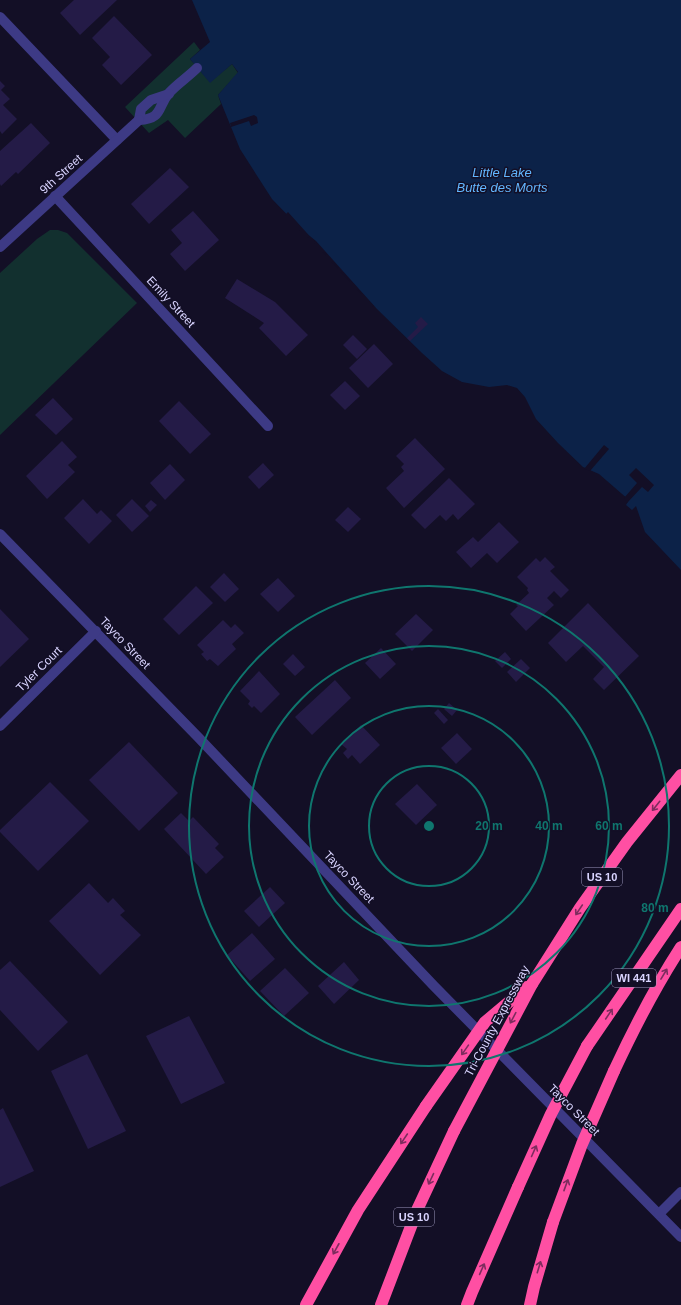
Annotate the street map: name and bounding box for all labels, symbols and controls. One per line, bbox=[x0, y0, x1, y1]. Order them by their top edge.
street label: 9th Street bbox=[37, 151, 86, 197]
water label: Little Lake Butte des Morts bbox=[456, 165, 548, 195]
street label: Emily Street bbox=[144, 274, 199, 331]
street label: Tayco Street bbox=[97, 614, 154, 672]
street label: Tyler Court bbox=[13, 643, 65, 695]
one-way arrow bbox=[652, 800, 661, 811]
centre of rings bbox=[422, 819, 436, 833]
text: 20 m bbox=[475, 819, 503, 833]
text: 40 m bbox=[535, 819, 563, 833]
text: 60 m bbox=[595, 819, 623, 833]
street label: Tayco Street bbox=[321, 848, 378, 906]
road number: US 10 bbox=[582, 868, 622, 886]
text: 80 m bbox=[641, 901, 669, 915]
one-way arrow bbox=[575, 904, 583, 915]
street label: Tri-County Expressway bbox=[462, 963, 532, 1079]
one-way arrow bbox=[660, 968, 668, 980]
road number: WI 441 bbox=[612, 969, 656, 987]
one-way arrow bbox=[605, 1008, 614, 1019]
one-way arrow bbox=[509, 1012, 517, 1024]
one-way arrow bbox=[461, 1044, 469, 1055]
street label: Tayco Street bbox=[545, 1081, 603, 1139]
one-way arrow bbox=[400, 1133, 408, 1144]
one-way arrow bbox=[531, 1146, 538, 1158]
one-way arrow bbox=[427, 1173, 434, 1185]
one-way arrow bbox=[563, 1180, 571, 1192]
road number: US 10 bbox=[394, 1208, 434, 1226]
one-way arrow bbox=[332, 1243, 340, 1255]
one-way arrow bbox=[536, 1261, 543, 1274]
one-way arrow bbox=[479, 1263, 486, 1275]

